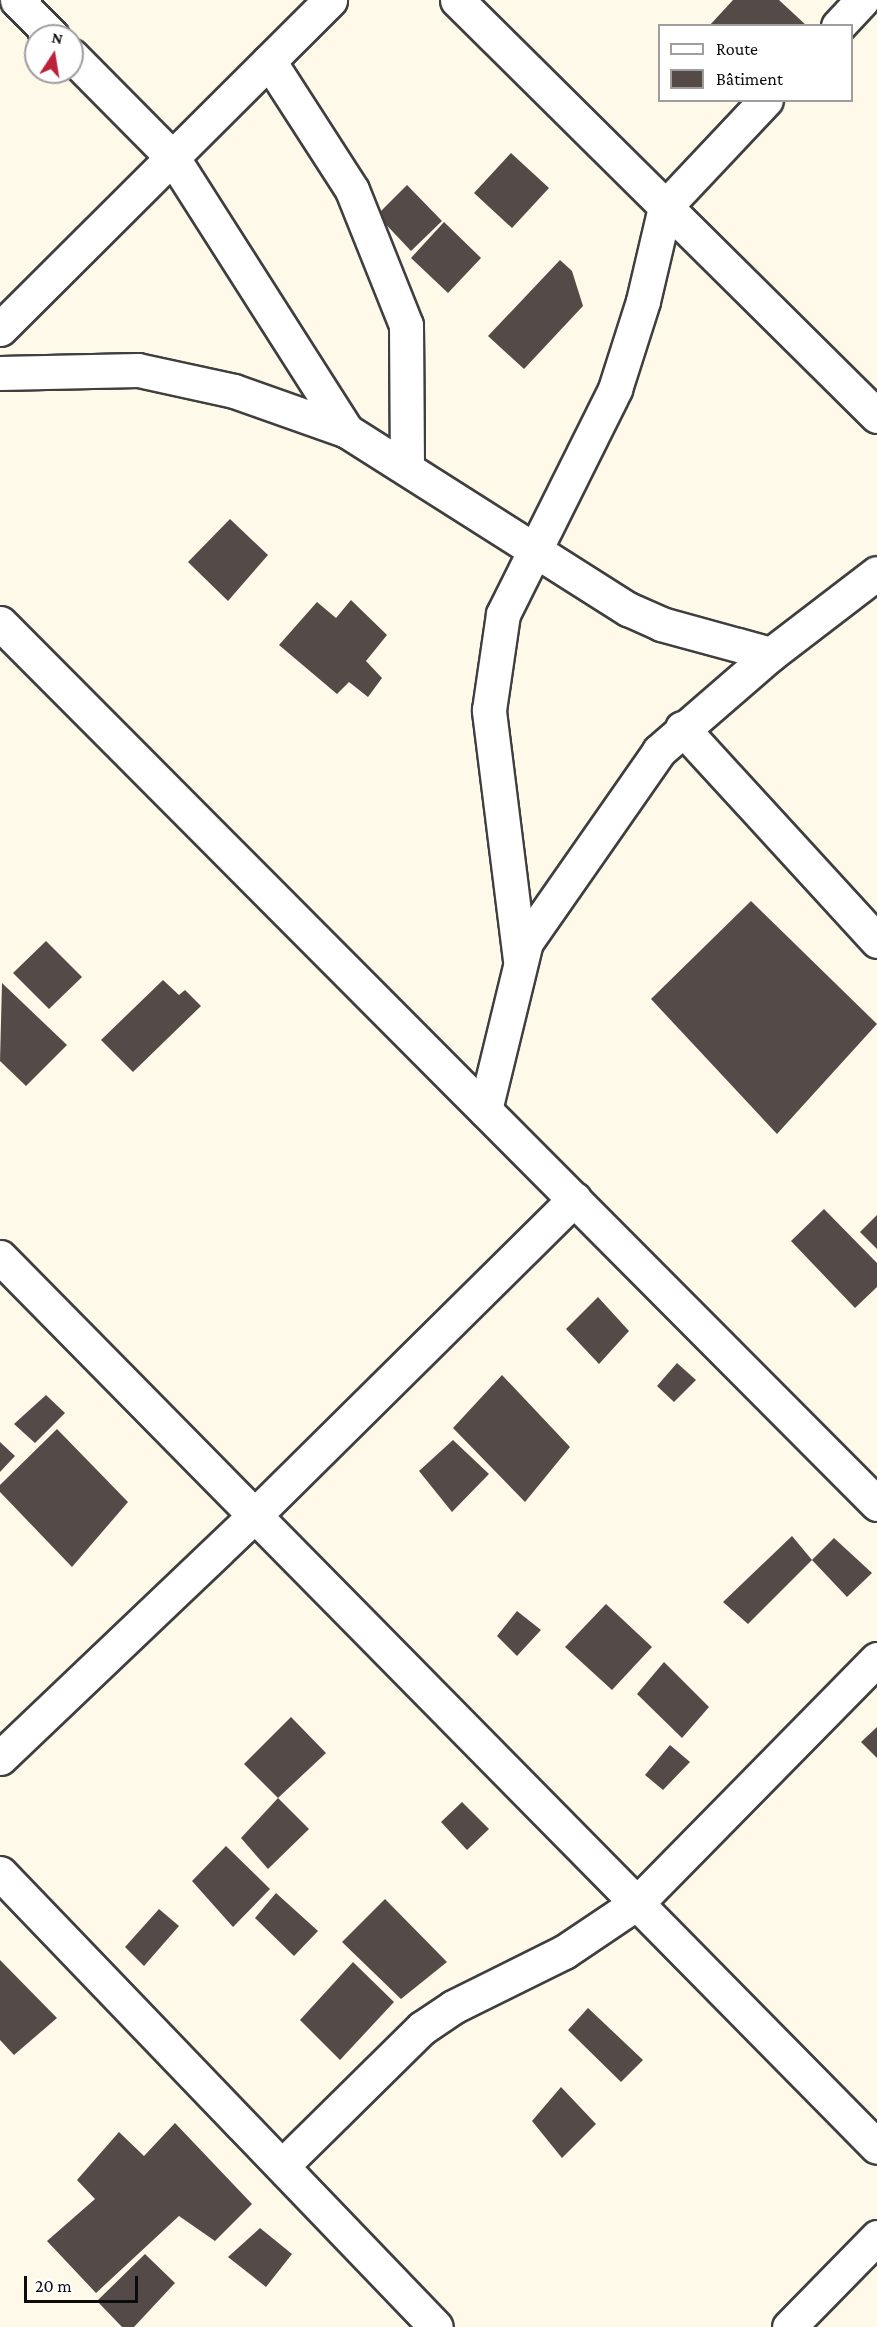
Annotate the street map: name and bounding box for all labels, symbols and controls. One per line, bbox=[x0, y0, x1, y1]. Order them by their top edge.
north arrow bbox=[24, 24, 84, 84]
legend bbox=[658, 24, 853, 102]
text: N bbox=[50, 28, 65, 47]
text: Route bbox=[716, 39, 758, 59]
text: Bâtiment bbox=[716, 69, 783, 89]
scale bar bbox=[27, 2264, 141, 2302]
text: 20 m bbox=[35, 2276, 72, 2296]

